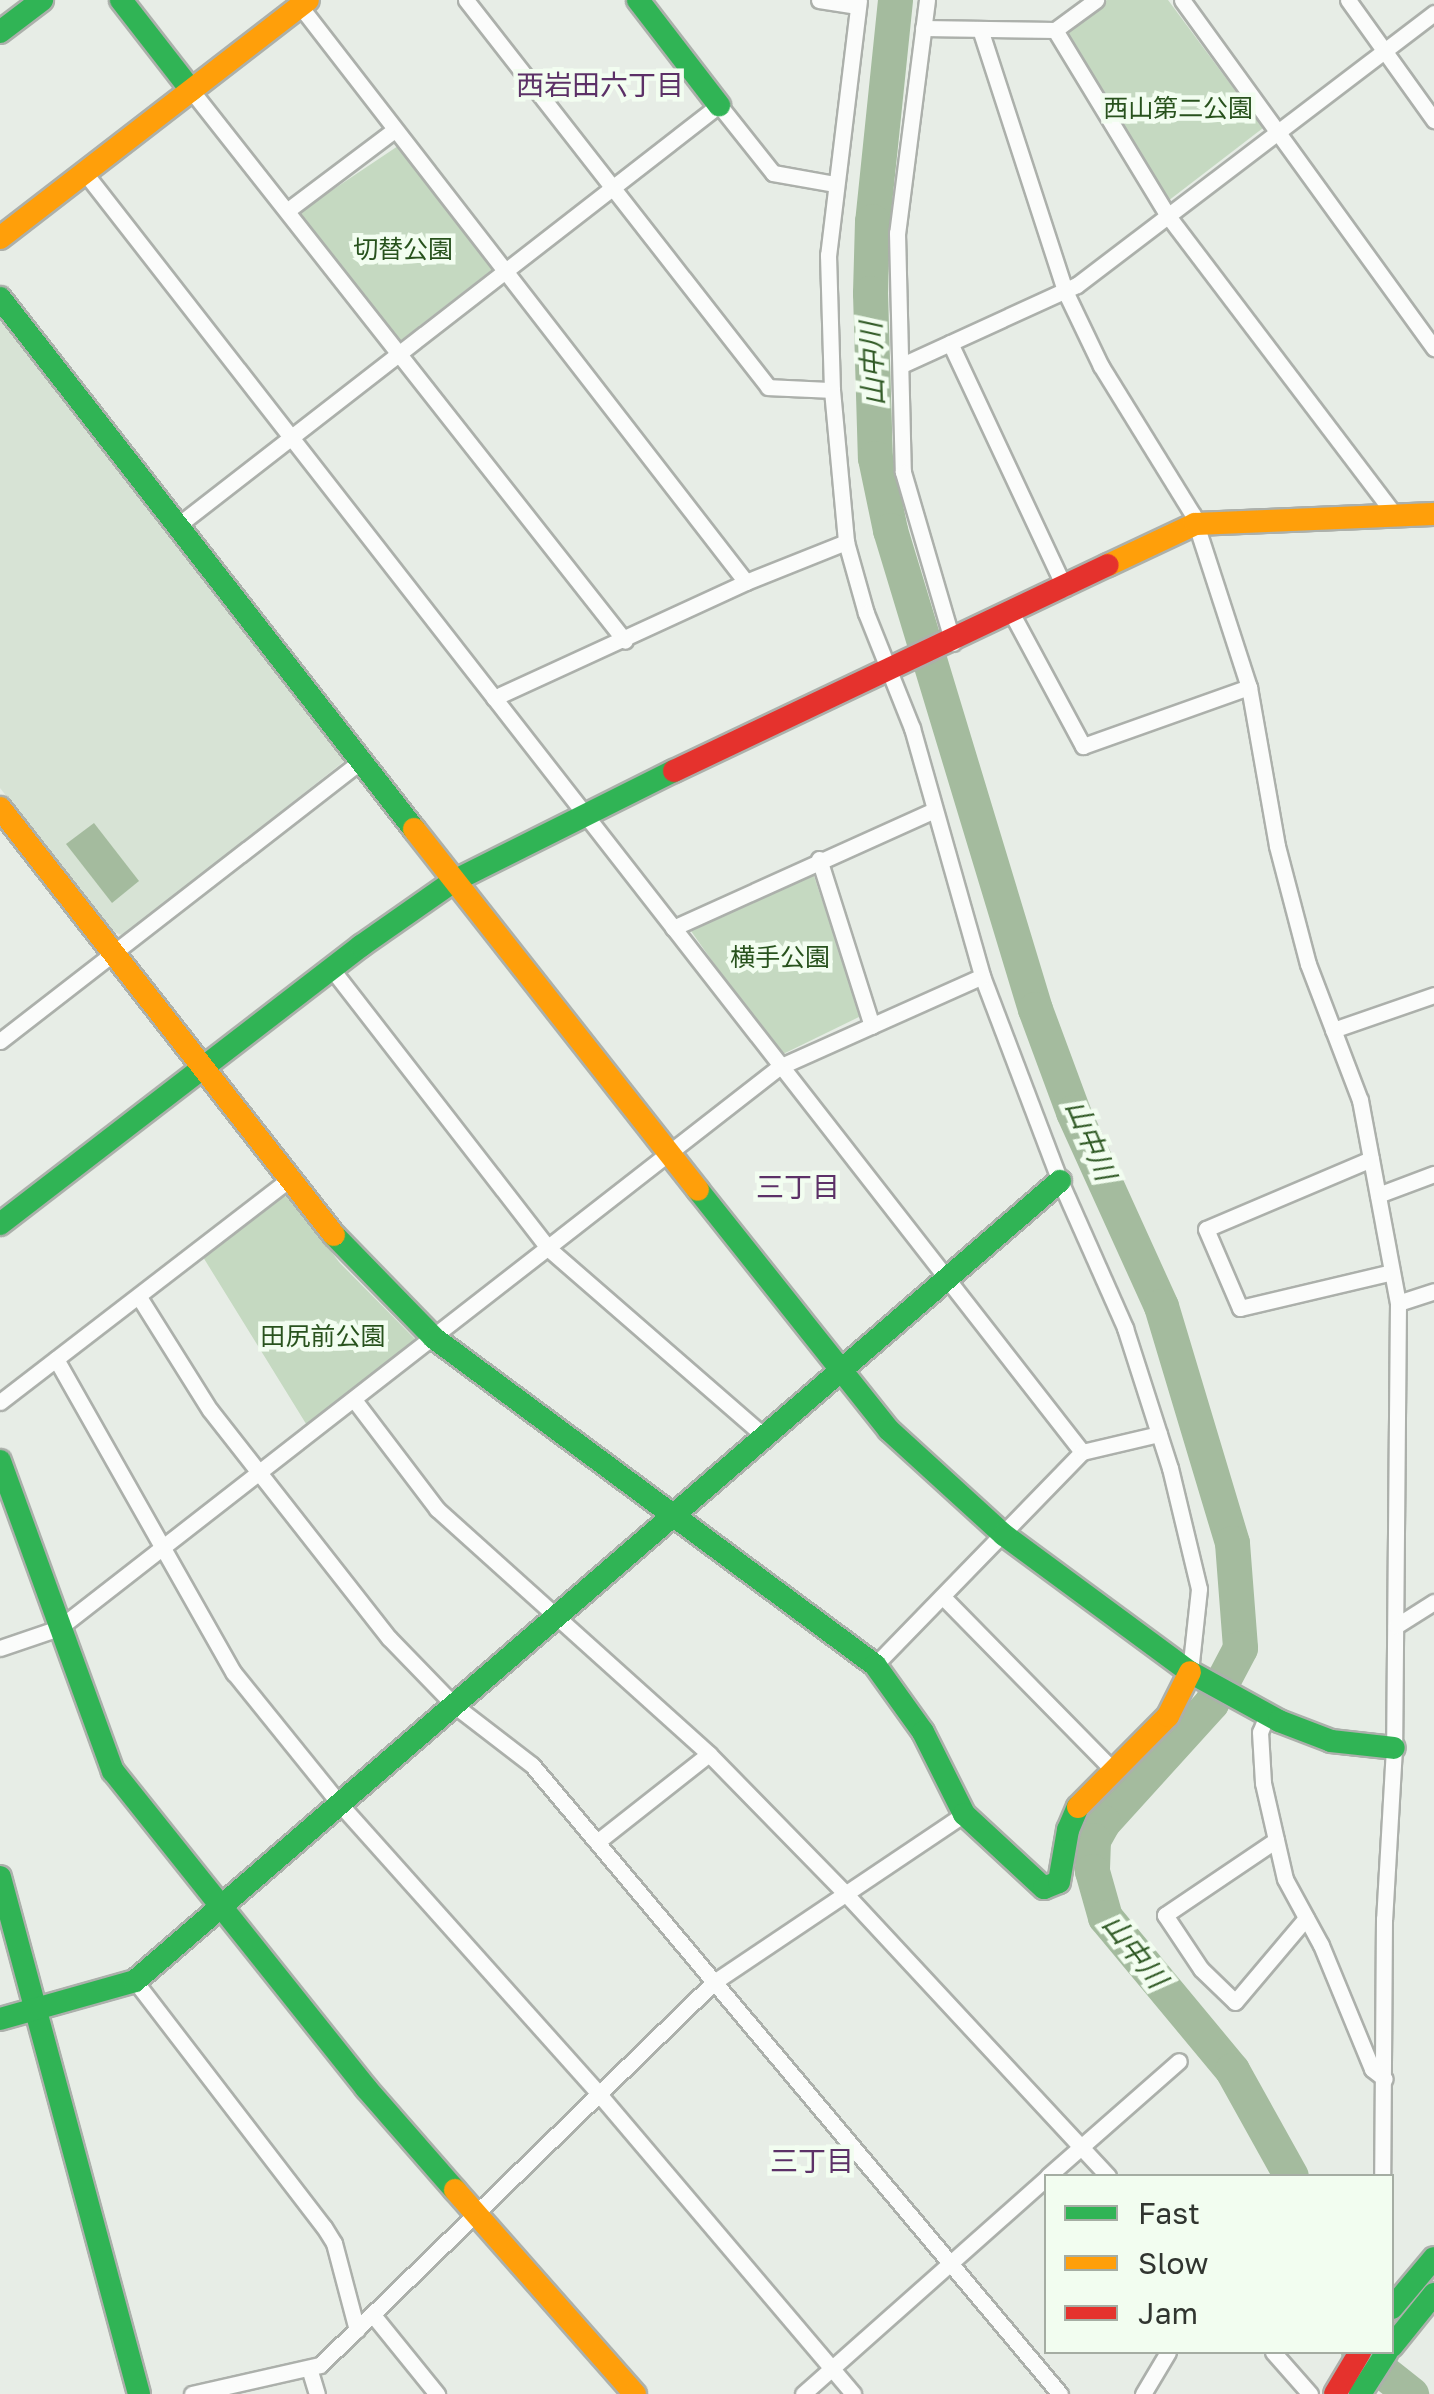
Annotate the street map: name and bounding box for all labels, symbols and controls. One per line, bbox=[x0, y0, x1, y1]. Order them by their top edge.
district label: 西岩田六丁目 bbox=[516, 68, 684, 102]
park label: 西山第二公園 bbox=[1103, 93, 1253, 123]
park label: 切替公園 bbox=[353, 234, 453, 264]
water label: 山中川 bbox=[854, 321, 890, 407]
park label: 横手公園 bbox=[730, 942, 830, 972]
water label: 山中川 bbox=[1059, 1095, 1123, 1185]
district label: 三丁目 bbox=[756, 1170, 840, 1204]
park label: 田尻前公園 bbox=[261, 1321, 385, 1351]
water label: 山中川 bbox=[1096, 1908, 1174, 1994]
district label: 三丁目 bbox=[770, 2144, 854, 2178]
legend bbox=[1044, 2174, 1394, 2354]
text: Fast bbox=[1138, 2195, 1200, 2231]
text: Slow bbox=[1138, 2245, 1209, 2281]
text: Jam bbox=[1138, 2295, 1198, 2331]

